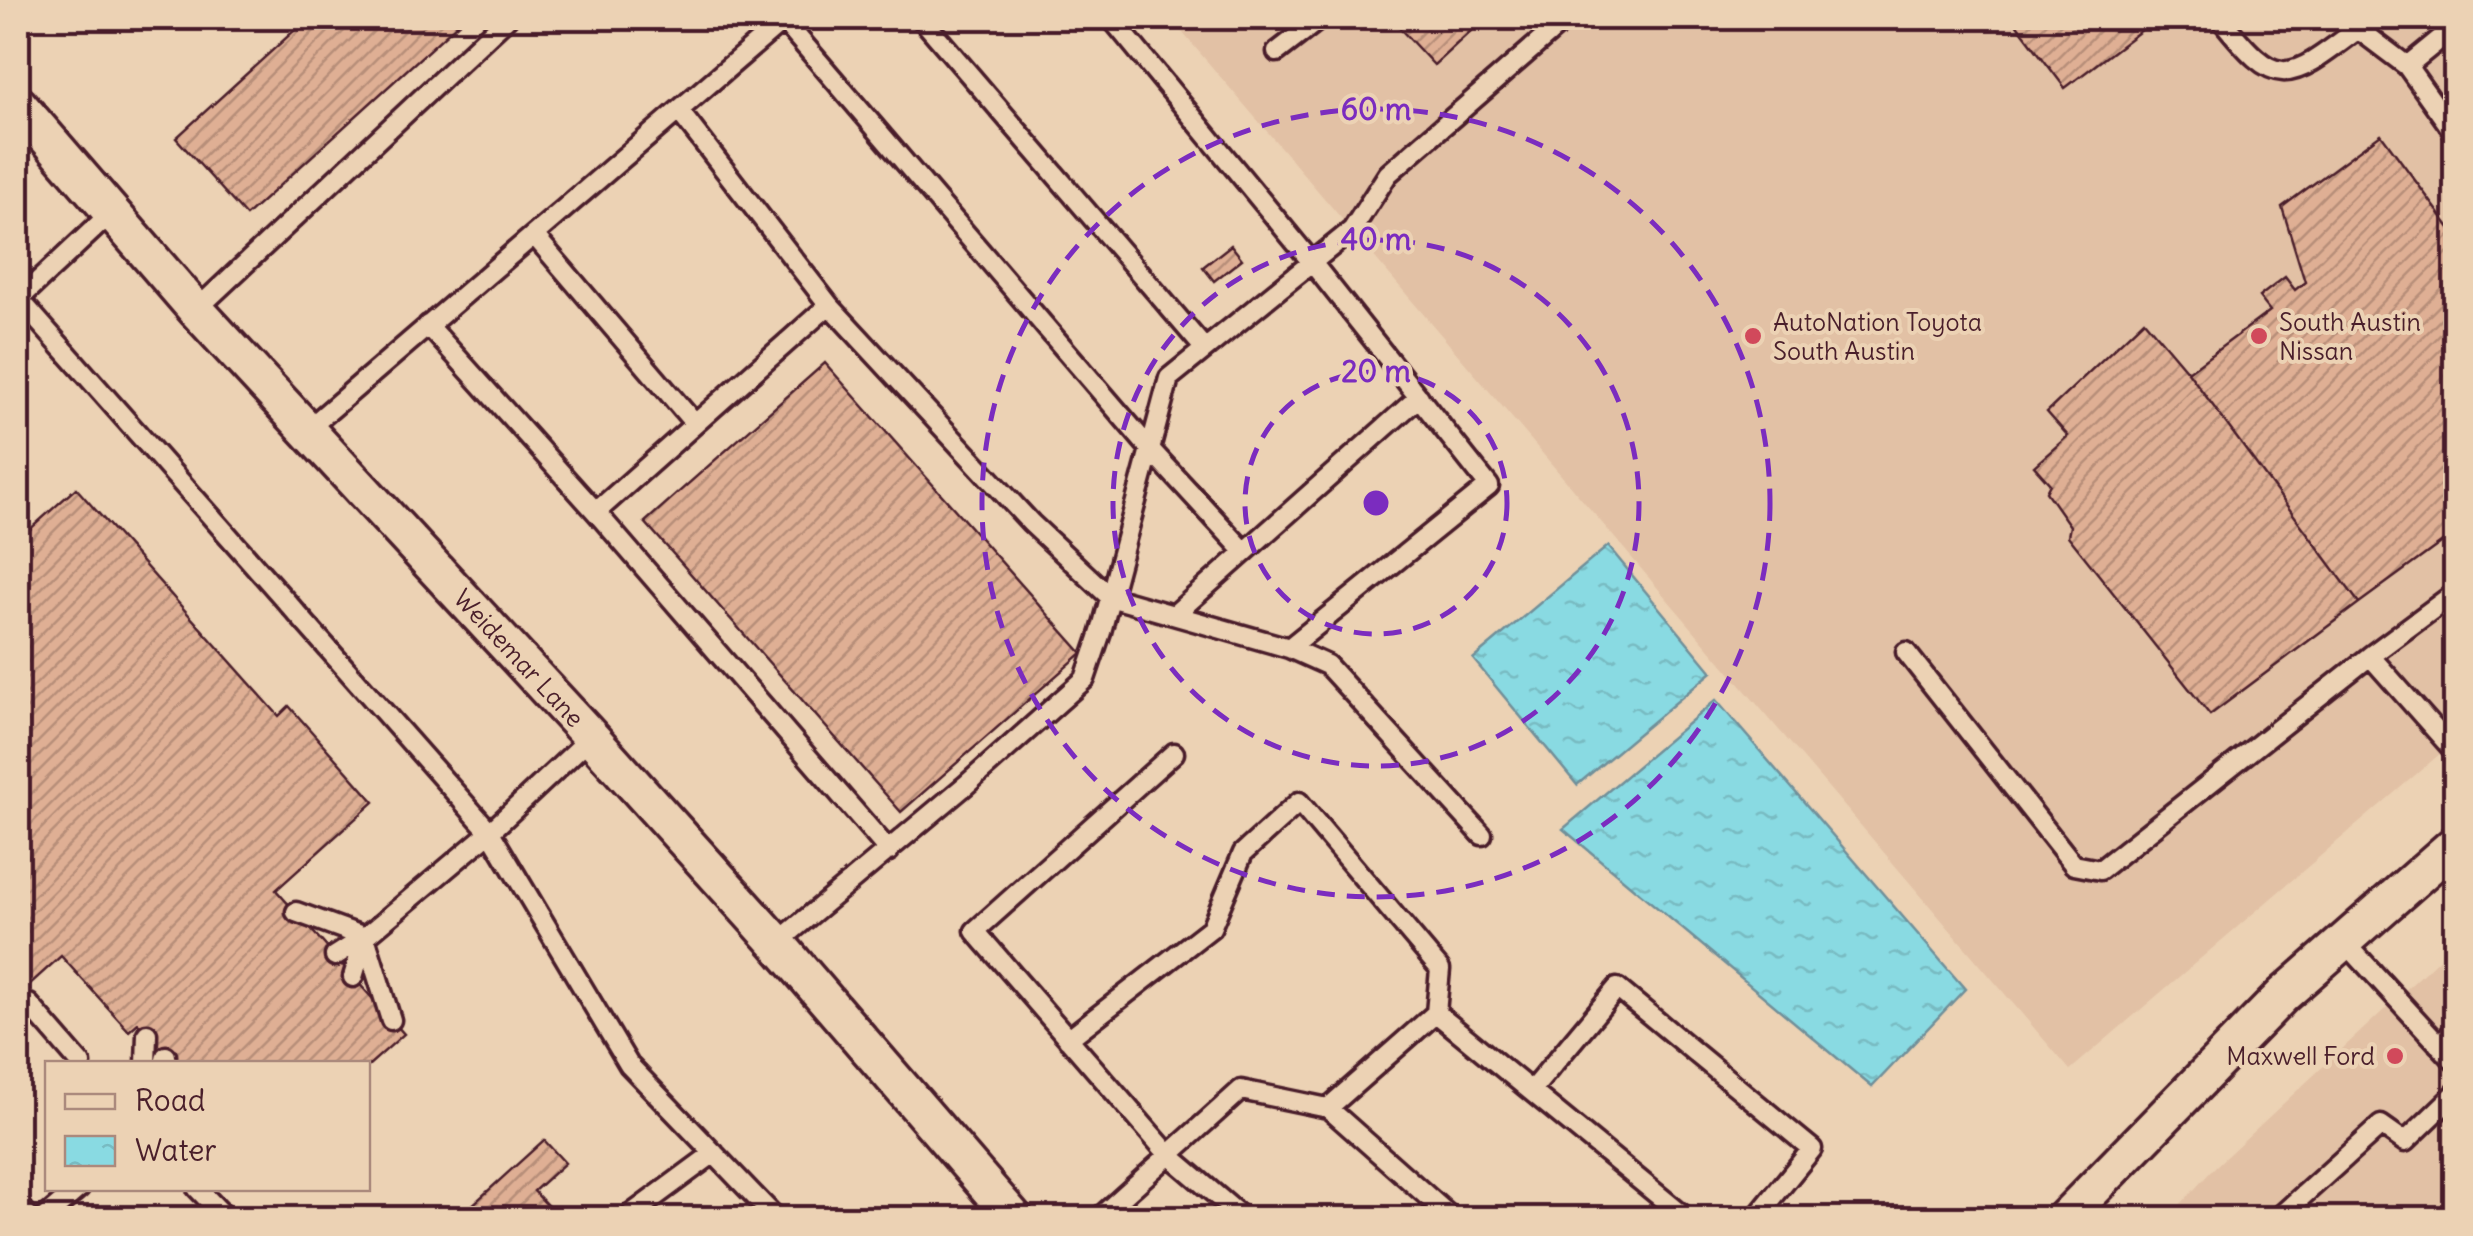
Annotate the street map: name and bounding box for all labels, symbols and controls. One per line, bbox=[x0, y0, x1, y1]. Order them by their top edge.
text: 60 m bbox=[1341, 90, 1411, 128]
text: 40 m bbox=[1341, 220, 1411, 258]
place label: AutoNation Toyota South Austin bbox=[1773, 306, 1982, 367]
place label: South Austin Nissan bbox=[2279, 306, 2421, 367]
marker: AutoNation Toyota South Austin bbox=[1742, 325, 1764, 347]
marker: South Austin Nissan bbox=[2248, 325, 2270, 347]
text: 20 m bbox=[1341, 352, 1411, 390]
centre of rings bbox=[1358, 485, 1394, 521]
street label: Weidemar Lane bbox=[447, 582, 591, 734]
place label: Maxwell Ford bbox=[2226, 1040, 2375, 1072]
marker: Maxwell Ford bbox=[2384, 1045, 2406, 1067]
legend bbox=[45, 1061, 370, 1191]
text: Road bbox=[135, 1081, 205, 1119]
text: Water bbox=[135, 1131, 217, 1169]

